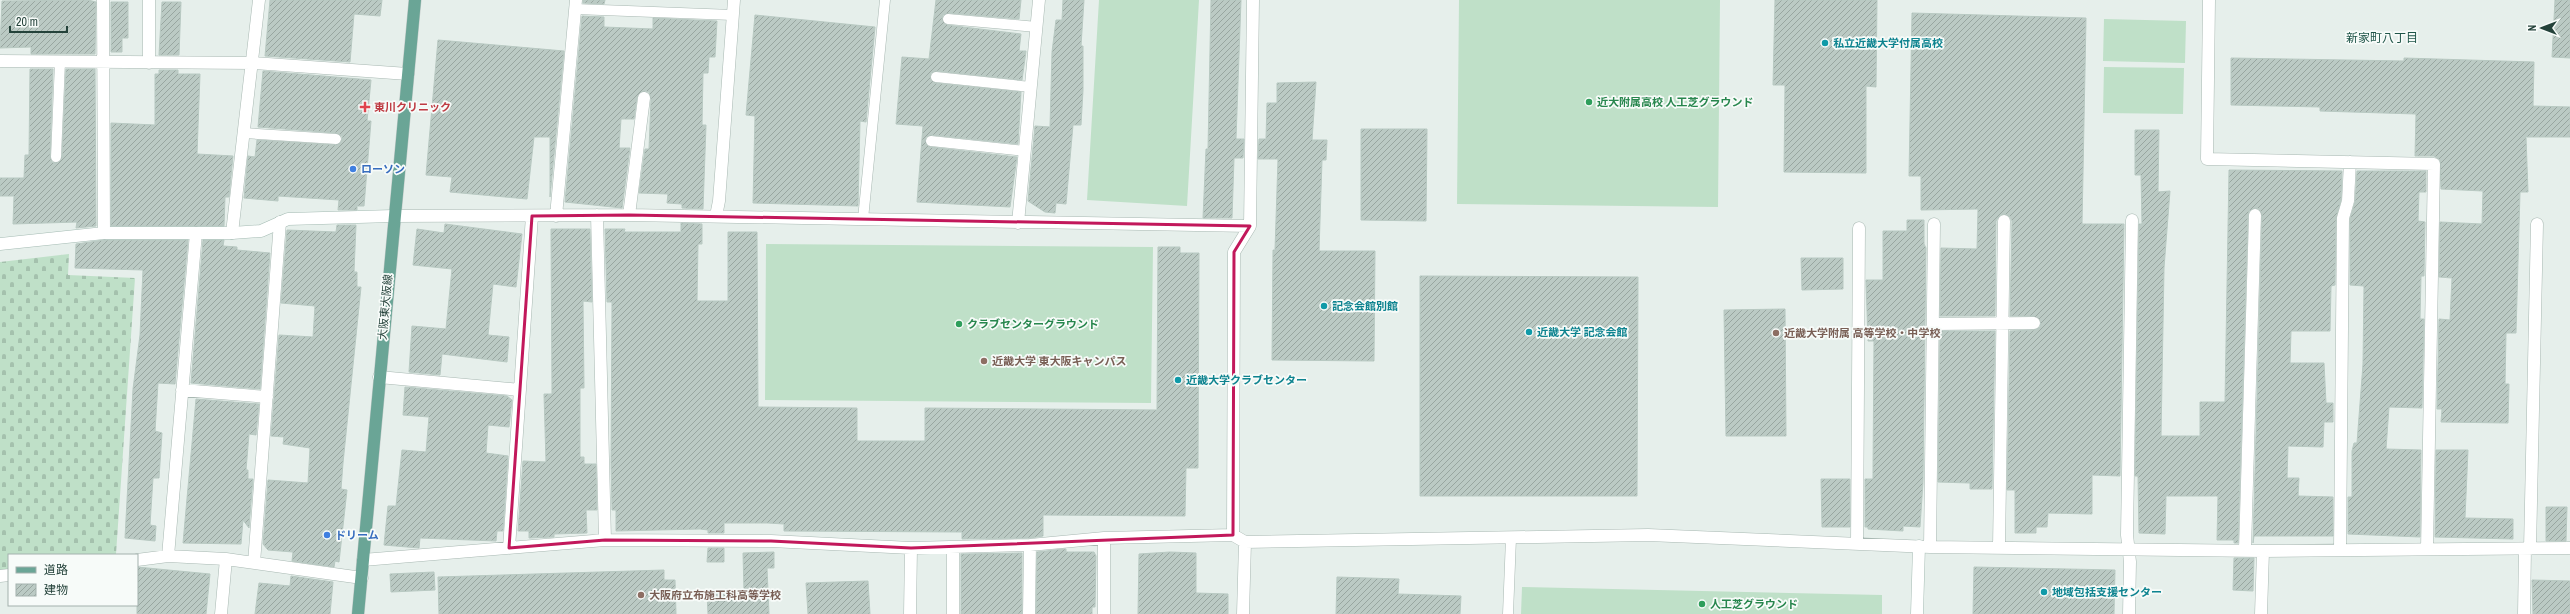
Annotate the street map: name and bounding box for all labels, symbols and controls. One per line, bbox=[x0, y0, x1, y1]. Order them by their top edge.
scale bar bbox=[10, 8, 67, 34]
north arrow bbox=[2522, 8, 2562, 48]
text: 20 m bbox=[16, 14, 38, 30]
text: N bbox=[2525, 25, 2539, 31]
district label: 新家町八丁目 bbox=[2346, 30, 2418, 46]
place label: 私立近畿大学付属高校 bbox=[1833, 36, 1943, 50]
marker: 私立近畿大学付属高校 bbox=[1820, 38, 1830, 48]
place label: 近大附属高校 人工芝グラウンド bbox=[1597, 95, 1754, 109]
marker: 近大附属高校 人工芝グラウンド bbox=[1584, 97, 1594, 107]
place label: 東川クリニック bbox=[374, 100, 451, 114]
marker: 東川クリニック bbox=[359, 101, 371, 113]
place label: ローソン bbox=[361, 162, 405, 176]
marker: ローソン bbox=[348, 164, 358, 174]
street label: 大阪東大阪線 bbox=[375, 274, 395, 340]
place label: 記念会館別館 bbox=[1332, 299, 1398, 313]
marker: 記念会館別館 bbox=[1319, 301, 1329, 311]
place label: クラブセンターグラウンド bbox=[967, 317, 1099, 331]
marker: クラブセンターグラウンド bbox=[954, 319, 964, 329]
place label: 近畿大学 記念会館 bbox=[1537, 325, 1628, 339]
place label: 近畿大学附属 高等学校・中学校 bbox=[1784, 326, 1941, 340]
marker: 近畿大学 記念会館 bbox=[1524, 327, 1534, 337]
marker: 近畿大学附属 高等学校・中学校 bbox=[1771, 328, 1781, 338]
place label: 近畿大学 東大阪キャンパス bbox=[992, 354, 1127, 368]
marker: 近畿大学 東大阪キャンパス bbox=[979, 356, 989, 366]
place label: 近畿大学クラブセンター bbox=[1186, 373, 1307, 387]
marker: 近畿大学クラブセンター bbox=[1173, 375, 1183, 385]
place label: ドリーム bbox=[335, 528, 379, 542]
marker: ドリーム bbox=[322, 530, 332, 540]
legend bbox=[8, 554, 138, 606]
text: 道路 bbox=[44, 562, 68, 578]
text: 建物 bbox=[44, 582, 68, 598]
place label: 地域包括支援センター bbox=[2052, 585, 2162, 599]
marker: 地域包括支援センター bbox=[2039, 587, 2049, 597]
place label: 大阪府立布施工科高等学校 bbox=[649, 588, 781, 602]
marker: 大阪府立布施工科高等学校 bbox=[636, 590, 646, 600]
place label: 人工芝グラウンド bbox=[1710, 597, 1798, 611]
marker: 人工芝グラウンド bbox=[1697, 599, 1707, 609]

